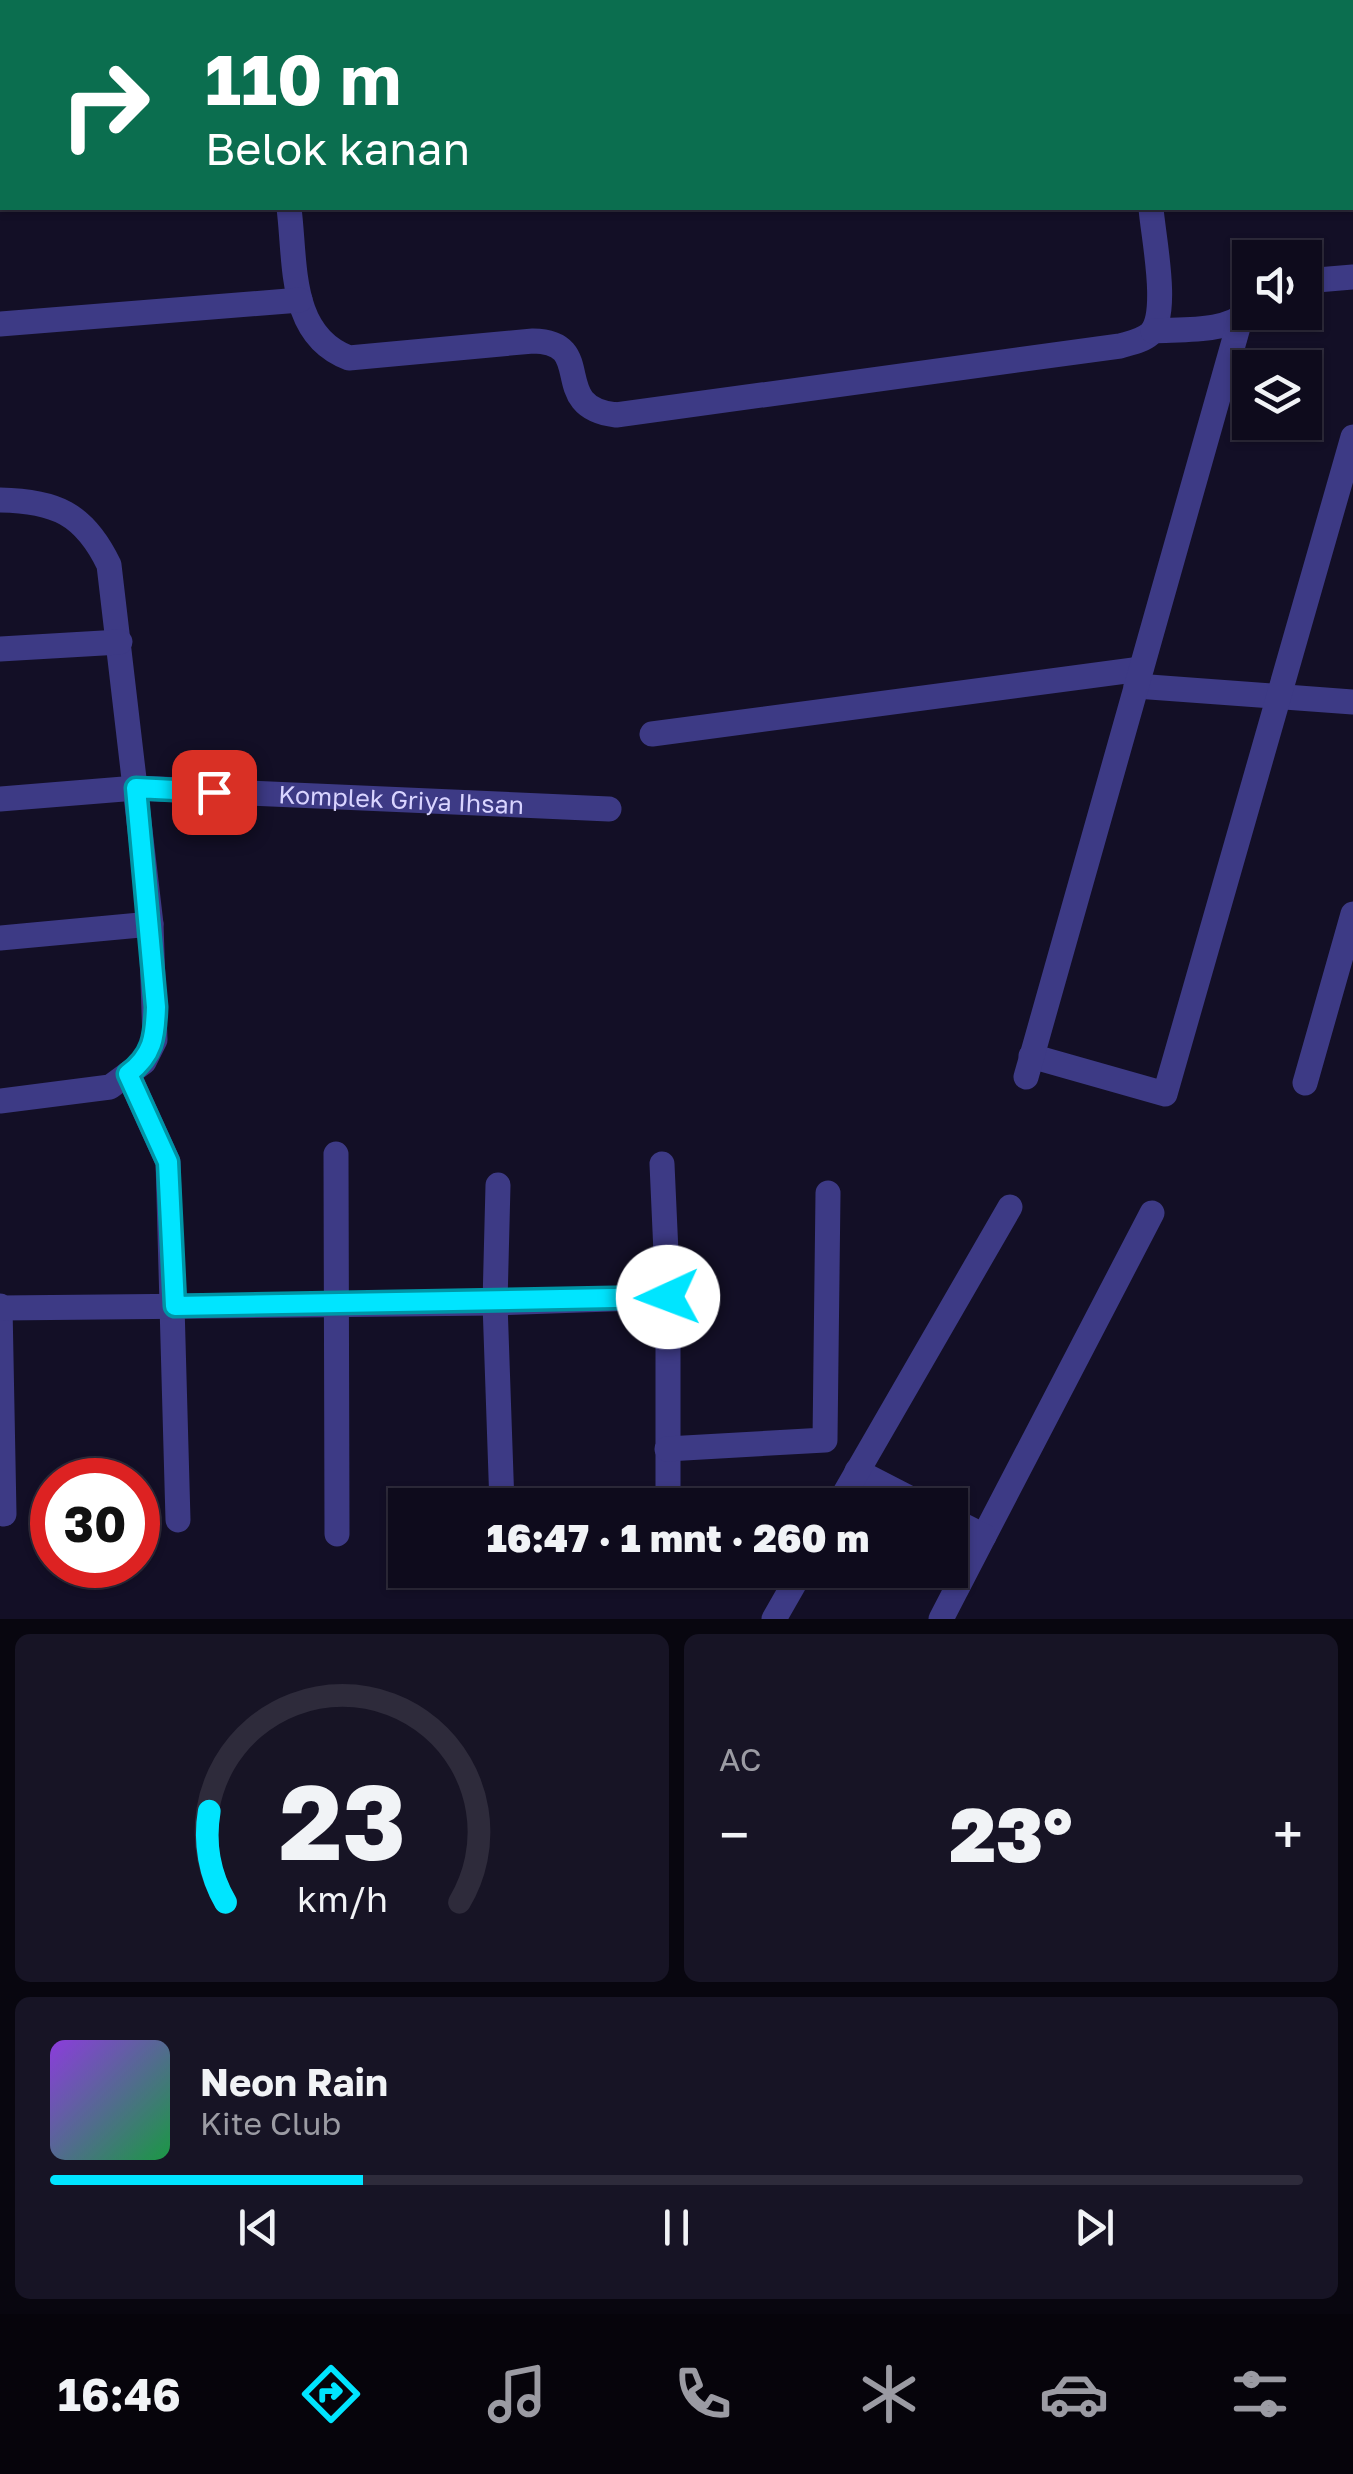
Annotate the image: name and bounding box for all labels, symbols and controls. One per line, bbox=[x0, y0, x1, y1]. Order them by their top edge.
text: 110 m bbox=[205, 36, 401, 120]
icon: right bbox=[40, 40, 170, 170]
text: Belok kanan bbox=[205, 121, 470, 175]
map controls bbox=[1232, 240, 1322, 440]
button: sound bbox=[1232, 240, 1322, 330]
button: layers bbox=[1232, 350, 1322, 440]
pin bbox=[172, 750, 257, 835]
icon: arrive bbox=[187, 765, 242, 820]
street label: Komplek Griya Ihsan bbox=[278, 778, 525, 820]
position arrow bbox=[616, 1245, 720, 1349]
speed limit sign: 30 bbox=[30, 1458, 160, 1588]
text: 16:47 · 1 mnt · 260 m bbox=[487, 1515, 869, 1560]
text: AC bbox=[719, 1740, 762, 1778]
text: 23 bbox=[279, 1758, 405, 1883]
text: 23° bbox=[949, 1788, 1073, 1879]
text: − bbox=[719, 1801, 749, 1867]
text: + bbox=[1273, 1801, 1303, 1867]
text: km/h bbox=[297, 1877, 387, 1920]
text: Neon Rain bbox=[200, 2059, 388, 2104]
text: Kite Club bbox=[200, 2104, 341, 2142]
icon: previous bbox=[231, 2200, 286, 2255]
icon: pause bbox=[649, 2200, 704, 2255]
icon: next bbox=[1067, 2200, 1122, 2255]
icon: directions bbox=[296, 2359, 366, 2429]
icon: music bbox=[482, 2359, 552, 2429]
icon: phone bbox=[668, 2359, 738, 2429]
icon: climate bbox=[854, 2359, 924, 2429]
icon: car bbox=[1039, 2359, 1109, 2429]
icon: filters bbox=[1225, 2359, 1295, 2429]
text: 16:46 bbox=[58, 2367, 181, 2421]

